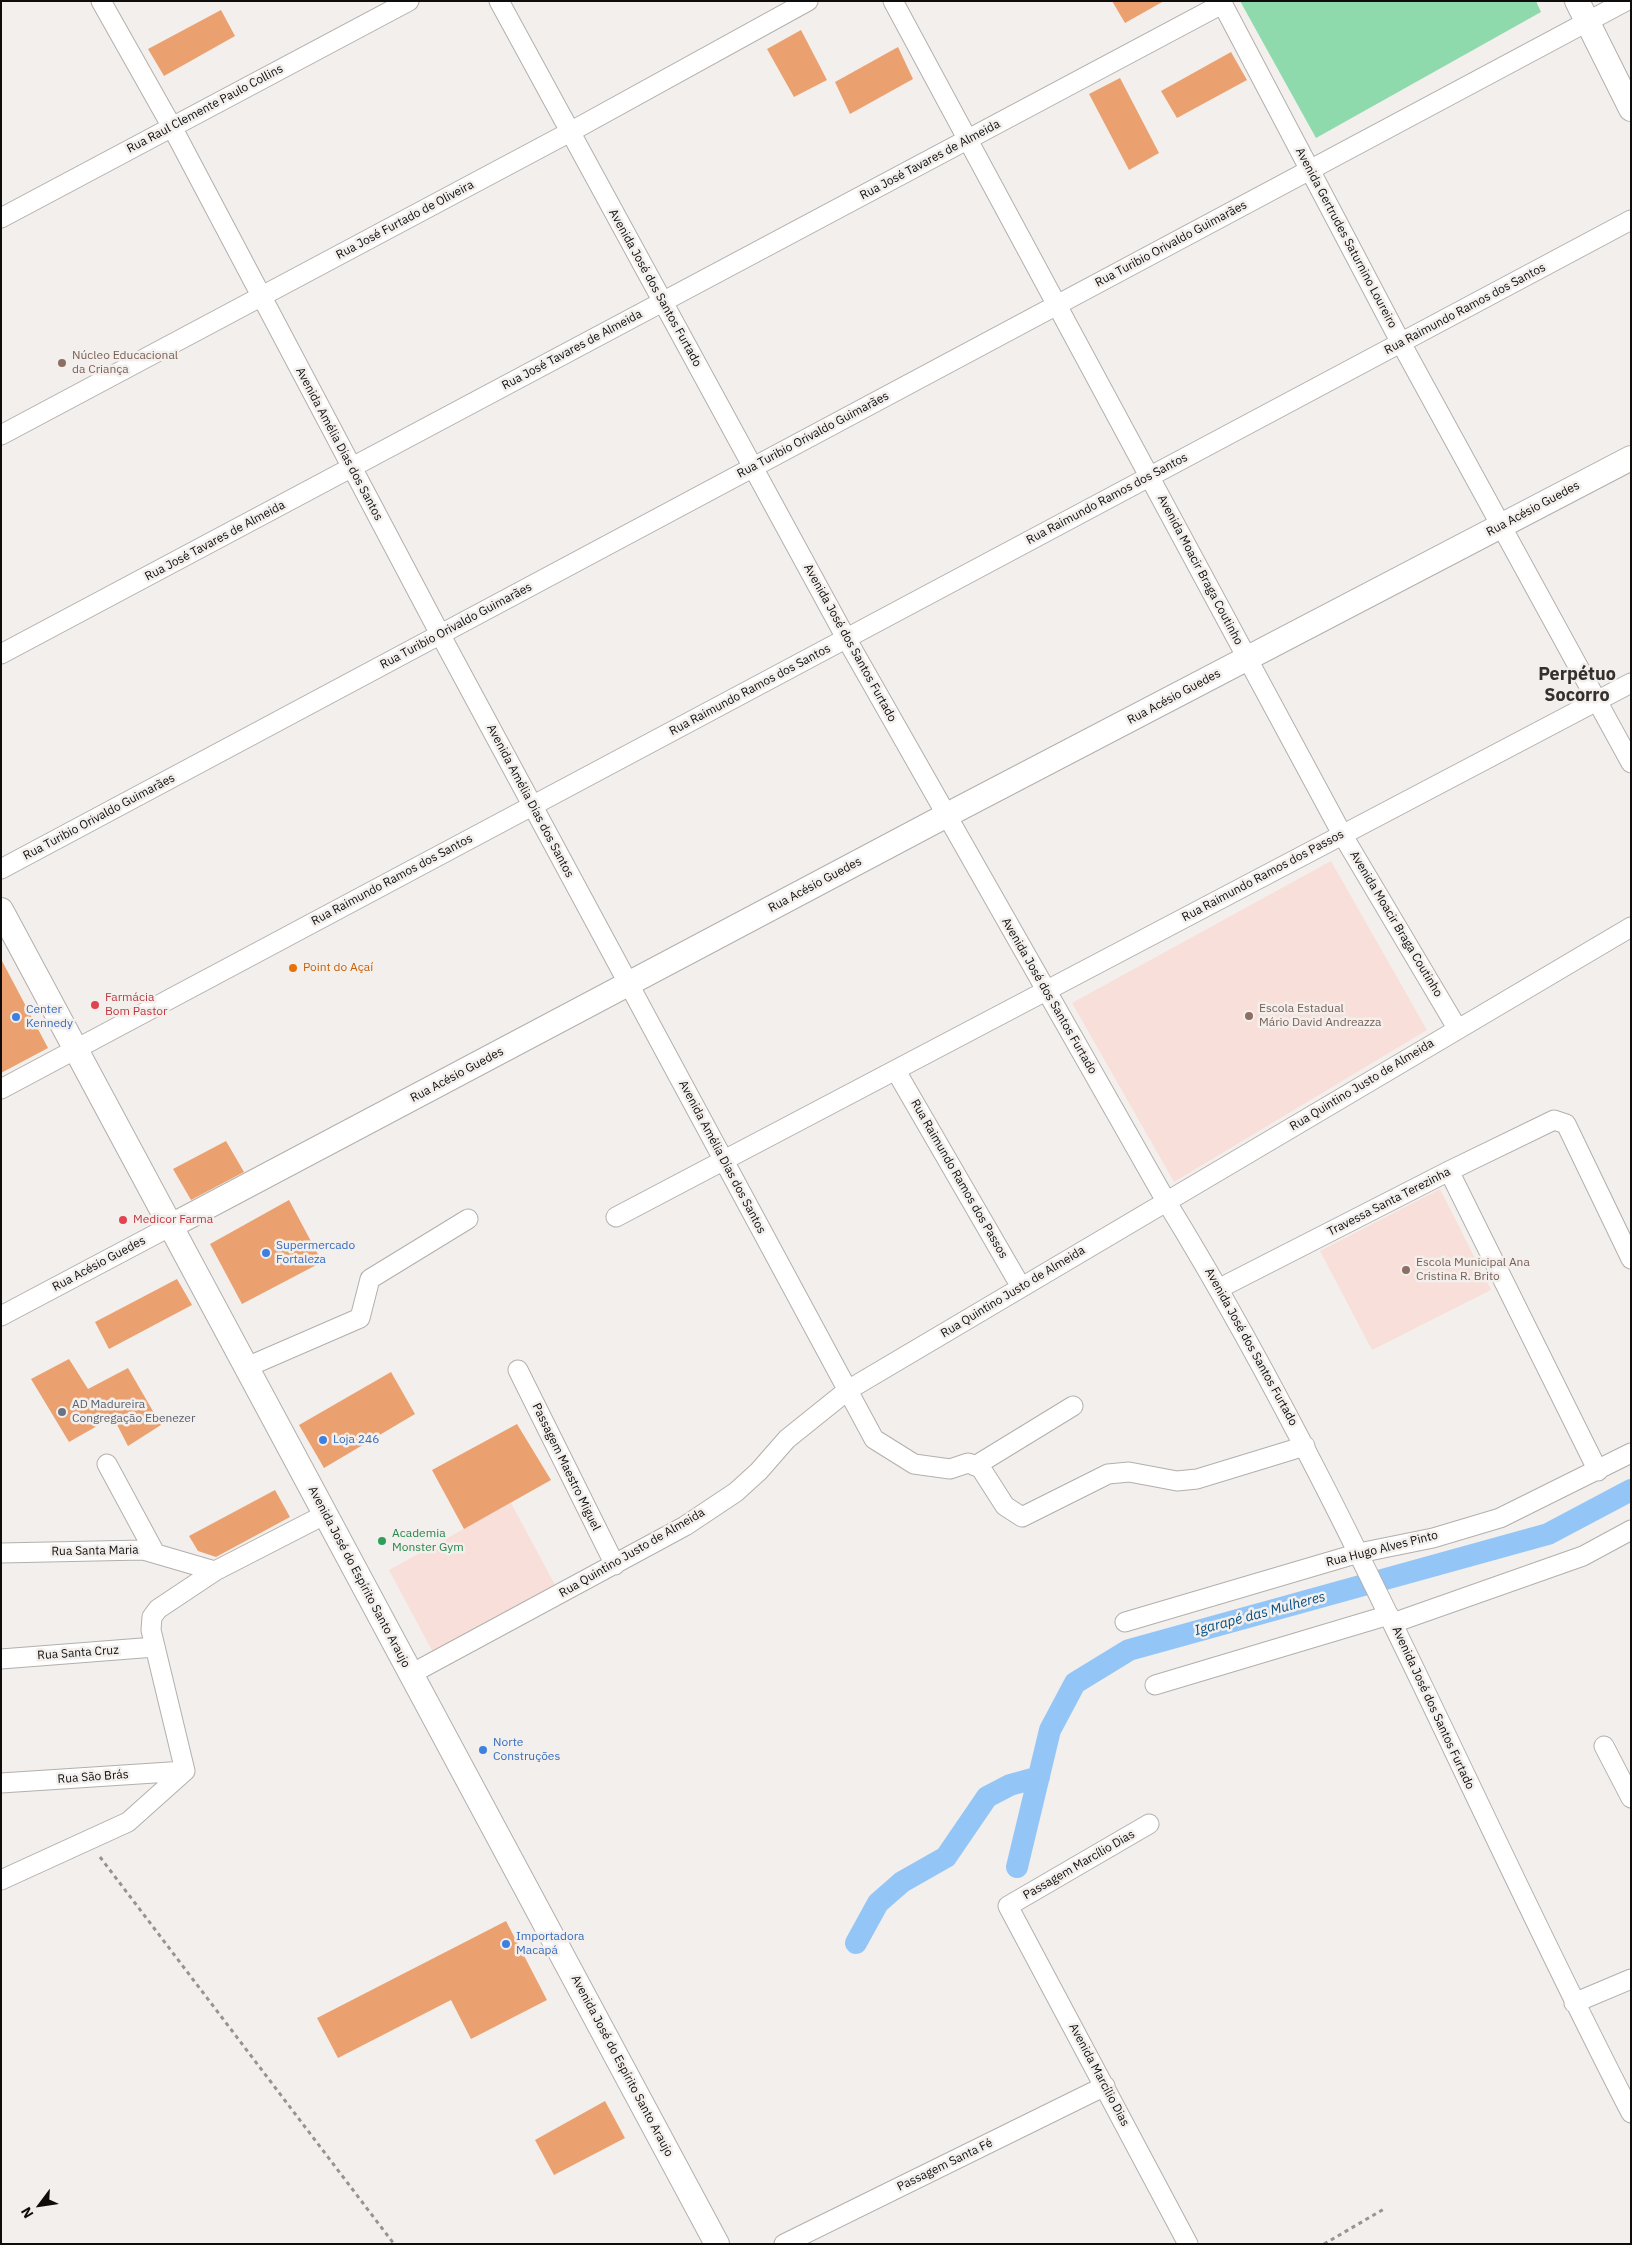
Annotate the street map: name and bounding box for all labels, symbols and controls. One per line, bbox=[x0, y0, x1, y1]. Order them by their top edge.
street label: Rua Raul Clemente Paulo Collins bbox=[124, 62, 286, 156]
street label: Rua José Tavares de Almeida bbox=[857, 117, 1003, 203]
street label: Avenida Gertrudes Saturnino Loureiro bbox=[1292, 145, 1400, 331]
street label: Rua José Furtado de Oliveira bbox=[334, 178, 476, 262]
street label: Rua Turibio Orivaldo Guimarães bbox=[1093, 198, 1249, 290]
street label: Avenida José dos Santos Furtado bbox=[606, 207, 704, 369]
street label: Rua Raimundo Ramos dos Santos bbox=[1382, 260, 1548, 358]
street label: Rua José Tavares de Almeida bbox=[499, 307, 645, 393]
place label: Núcleo Educacional da Criança bbox=[72, 349, 178, 377]
marker: Núcleo Educacional da Criança bbox=[56, 357, 68, 369]
street label: Avenida Amélia Dias dos Santos bbox=[292, 365, 386, 523]
street label: Rua Turibio Orivaldo Guimarães bbox=[735, 389, 891, 481]
street label: Rua Raimundo Ramos dos Santos bbox=[1024, 450, 1190, 548]
street label: Rua Acésio Guedes bbox=[1484, 478, 1582, 540]
street label: Avenida Moacir Braga Coutinho bbox=[1154, 493, 1246, 647]
street label: Rua José Tavares de Almeida bbox=[142, 498, 288, 584]
street label: Avenida José dos Santos Furtado bbox=[801, 562, 899, 724]
street label: Rua Turibio Orivaldo Guimarães bbox=[378, 580, 534, 672]
street label: Rua Raimundo Ramos dos Santos bbox=[667, 641, 833, 739]
district label: Perpétuo Socorro bbox=[1538, 664, 1616, 706]
street label: Rua Acésio Guedes bbox=[1125, 666, 1223, 728]
street label: Avenida Amélia Dias dos Santos bbox=[483, 722, 577, 880]
street label: Rua Turibio Orivaldo Guimarães bbox=[21, 771, 177, 863]
street label: Rua Raimundo Ramos dos Passos bbox=[1180, 827, 1346, 925]
street label: Rua Raimundo Ramos dos Santos bbox=[309, 831, 475, 929]
street label: Avenida Moacir Braga Coutinho bbox=[1347, 848, 1445, 1000]
street label: Rua Acésio Guedes bbox=[766, 854, 864, 916]
street label: Avenida José dos Santos Furtado bbox=[998, 915, 1100, 1077]
place label: Point do Açaí bbox=[303, 961, 373, 975]
marker: Point do Açaí bbox=[287, 962, 299, 974]
place label: Farmácia Bom Pastor bbox=[105, 991, 167, 1019]
marker: Farmácia Bom Pastor bbox=[89, 999, 101, 1011]
place label: Escola Estadual Mário David Andreazza bbox=[1259, 1002, 1382, 1030]
place label: Center Kennedy bbox=[26, 1003, 73, 1031]
marker: Escola Estadual Mário David Andreazza bbox=[1243, 1010, 1255, 1022]
marker: Center Kennedy bbox=[10, 1011, 22, 1023]
street label: Rua Quintino Justo de Almeida bbox=[1287, 1036, 1437, 1134]
street label: Rua Acésio Guedes bbox=[408, 1044, 506, 1106]
street label: Avenida Amélia Dias dos Santos bbox=[675, 1078, 769, 1236]
street label: Rua Raimundo Ramos dos Passos bbox=[907, 1097, 1011, 1261]
street label: Travessa Santa Terezinha bbox=[1325, 1165, 1453, 1239]
place label: Medicor Farma bbox=[133, 1213, 213, 1227]
marker: Medicor Farma bbox=[117, 1214, 129, 1226]
street label: Rua Acésio Guedes bbox=[50, 1233, 148, 1295]
place label: Supermercado Fortaleza bbox=[276, 1239, 355, 1267]
street label: Rua Quintino Justo de Almeida bbox=[938, 1243, 1088, 1341]
marker: Supermercado Fortaleza bbox=[260, 1247, 272, 1259]
place label: Escola Municipal Ana Cristina R. Brito bbox=[1416, 1256, 1530, 1284]
marker: Escola Municipal Ana Cristina R. Brito bbox=[1400, 1264, 1412, 1276]
street label: Avenida José dos Santos Furtado bbox=[1202, 1266, 1300, 1428]
place label: AD Madureira Congregação Ebenezer bbox=[72, 1398, 195, 1426]
street label: Passagem Maestro Miguel bbox=[529, 1401, 603, 1533]
marker: AD Madureira Congregação Ebenezer bbox=[56, 1406, 68, 1418]
place label: Loja 246 bbox=[333, 1433, 379, 1447]
marker: Loja 246 bbox=[317, 1434, 329, 1446]
street label: Avenida José do Espírito Santo Araujo bbox=[305, 1484, 413, 1670]
street label: Rua Quintino Justo de Almeida bbox=[557, 1505, 707, 1601]
place label: Academia Monster Gym bbox=[392, 1527, 464, 1555]
street label: Rua Hugo Alves Pinto bbox=[1325, 1528, 1439, 1570]
marker: Academia Monster Gym bbox=[376, 1535, 388, 1547]
street label: Rua Santa Maria bbox=[51, 1543, 139, 1559]
water label: Igarapé das Mulheres bbox=[1193, 1588, 1327, 1640]
street label: Avenida José dos Santos Furtado bbox=[1389, 1624, 1477, 1792]
street label: Rua Santa Cruz bbox=[37, 1643, 119, 1663]
place label: Norte Construções bbox=[493, 1736, 560, 1764]
marker: Norte Construções bbox=[477, 1744, 489, 1756]
street label: Rua São Brás bbox=[57, 1767, 129, 1787]
street label: Passagem Marcílio Dias bbox=[1021, 1827, 1137, 1903]
place label: Importadora Macapá bbox=[516, 1930, 584, 1958]
marker: Importadora Macapá bbox=[500, 1938, 512, 1950]
street label: Avenida José do Espírito Santo Araujo bbox=[568, 1973, 676, 2159]
street label: Avenida Marcílio Dias bbox=[1066, 2021, 1132, 2129]
street label: Passagem Santa Fé bbox=[895, 2136, 995, 2194]
north arrow bbox=[15, 2180, 65, 2230]
text: N bbox=[17, 2204, 37, 2222]

